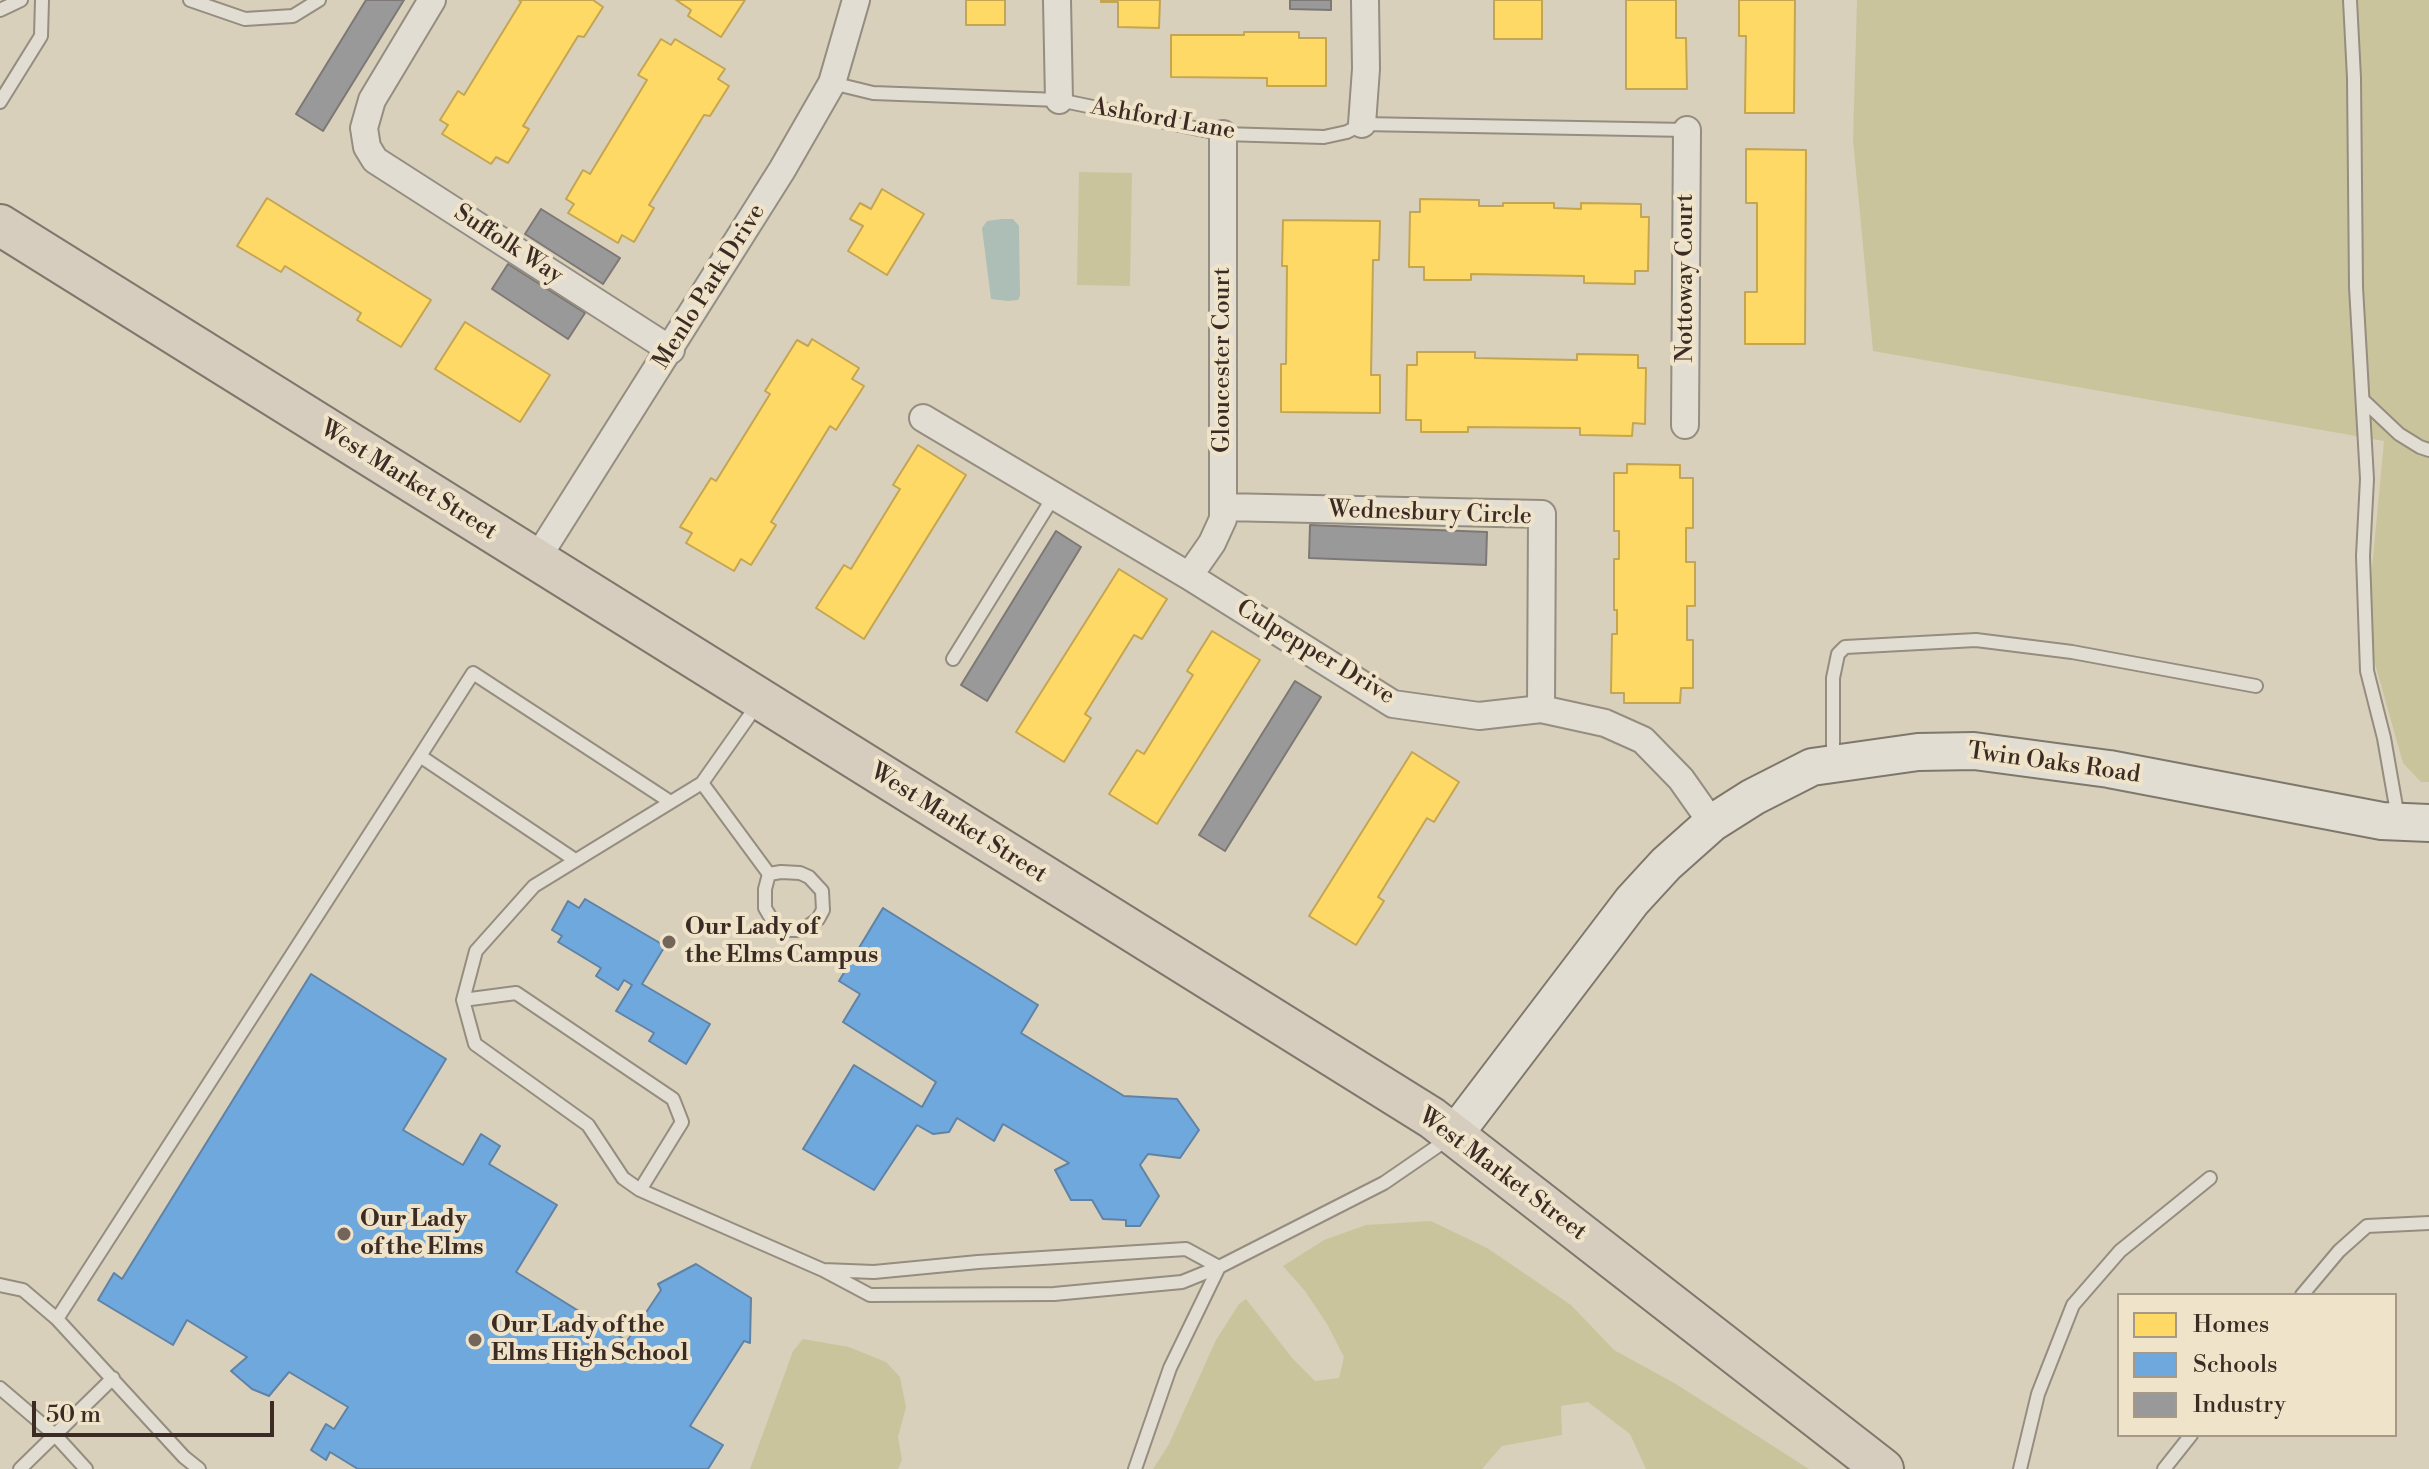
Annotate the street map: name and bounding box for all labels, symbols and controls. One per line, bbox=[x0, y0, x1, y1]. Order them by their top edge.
street label: Ashford Lane bbox=[1089, 93, 1237, 147]
street label: Nottoway Court bbox=[1672, 193, 1700, 363]
street label: Suffolk Way bbox=[448, 199, 568, 291]
street label: Menlo Park Drive bbox=[648, 199, 772, 375]
street label: Gloucester Court bbox=[1209, 267, 1237, 453]
street label: West Market Street bbox=[314, 415, 502, 547]
street label: Wednesbury Circle bbox=[1328, 496, 1532, 532]
street label: Culpepper Drive bbox=[1231, 594, 1399, 712]
street label: Twin Oaks Road bbox=[1966, 738, 2142, 790]
street label: West Market Street bbox=[864, 758, 1052, 890]
place label: Our Lady of the Elms Campus bbox=[685, 914, 878, 970]
marker: Our Lady of the Elms Campus bbox=[660, 933, 678, 951]
street label: West Market Street bbox=[1412, 1102, 1592, 1248]
place label: Our Lady of the Elms bbox=[360, 1206, 483, 1262]
marker: Our Lady of the Elms bbox=[335, 1225, 353, 1243]
legend bbox=[2117, 1293, 2397, 1437]
text: Homes bbox=[2193, 1310, 2269, 1340]
place label: Our Lady of the Elms High School bbox=[491, 1312, 688, 1368]
marker: Our Lady of the Elms High School bbox=[466, 1331, 484, 1349]
text: Schools bbox=[2193, 1350, 2278, 1380]
scale bar bbox=[36, 1385, 278, 1435]
text: Industry bbox=[2193, 1390, 2286, 1420]
text: 50 m bbox=[46, 1400, 101, 1430]

